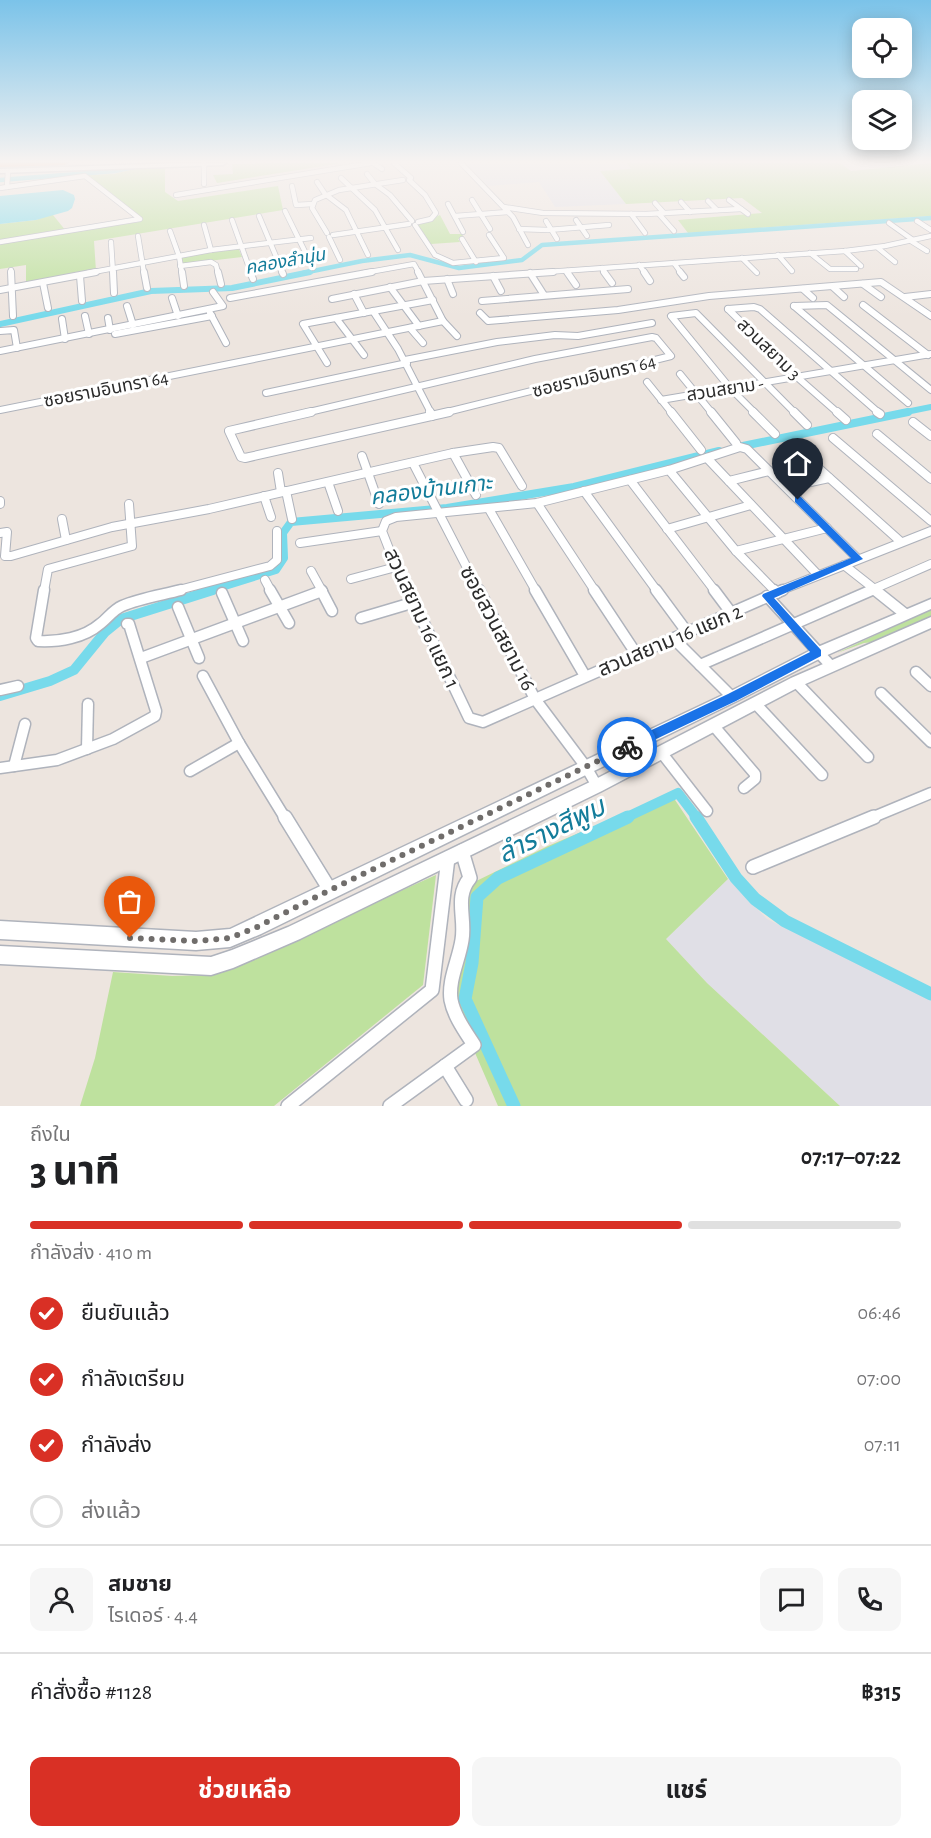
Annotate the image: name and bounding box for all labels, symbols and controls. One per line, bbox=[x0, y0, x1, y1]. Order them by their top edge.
map controls bbox=[852, 18, 912, 150]
button: locate bbox=[852, 18, 912, 78]
button: layers bbox=[852, 90, 912, 150]
water label: คลองลำนุ่น bbox=[243, 244, 328, 279]
street label: สวนสยาม 3 bbox=[733, 315, 803, 384]
street label: ซอยรามอินทรา 64 bbox=[531, 353, 658, 401]
street label: ซอยรามอินทรา 64 bbox=[42, 369, 170, 411]
street label: สวนสยาม - bbox=[685, 375, 765, 405]
pin bbox=[772, 438, 823, 500]
icon: home bbox=[781, 447, 814, 480]
water label: คลองบ้านเกาะ bbox=[369, 470, 495, 508]
street label: สวนสยาม 16 แยก 1 bbox=[380, 545, 463, 692]
street label: ซอยสวนสยาม 16 bbox=[456, 562, 539, 694]
street label: สวนสยาม 16 แยก 2 bbox=[595, 601, 745, 680]
courier bbox=[597, 717, 657, 777]
icon: bike bbox=[611, 731, 644, 764]
water label: ลำรางสีพูม bbox=[493, 792, 613, 871]
pin bbox=[104, 876, 155, 938]
icon: bag bbox=[113, 885, 146, 918]
text: ถึงใน bbox=[30, 1125, 71, 1145]
text: 07:17–07:22 bbox=[801, 1146, 901, 1168]
text: 3 นาที bbox=[30, 1153, 120, 1192]
text: กำลังส่ง · 410 m bbox=[30, 1243, 152, 1263]
icon: check bbox=[30, 1297, 63, 1330]
text: ยืนยันแล้ว bbox=[81, 1302, 170, 1324]
text: 06:46 bbox=[857, 1303, 901, 1323]
icon: check bbox=[30, 1363, 63, 1396]
text: กำลังเตรียม bbox=[81, 1368, 185, 1390]
text: 07:00 bbox=[856, 1369, 901, 1389]
icon: check bbox=[30, 1429, 63, 1462]
text: กำลังส่ง bbox=[81, 1434, 152, 1456]
text: 07:11 bbox=[864, 1435, 901, 1455]
text: ส่งแล้ว bbox=[81, 1500, 141, 1522]
button: person bbox=[30, 1568, 93, 1631]
button: chat bbox=[760, 1568, 823, 1631]
button: phone bbox=[838, 1568, 901, 1631]
text: สมชาย bbox=[108, 1573, 172, 1595]
text: ไรเดอร์ · 4.4 bbox=[108, 1606, 198, 1626]
text: คำสั่งซื้อ #1128 bbox=[30, 1681, 152, 1703]
text: ฿315 bbox=[861, 1681, 901, 1703]
button: ช่วยเหลือ bbox=[30, 1757, 460, 1826]
button: แชร์ bbox=[472, 1757, 901, 1826]

